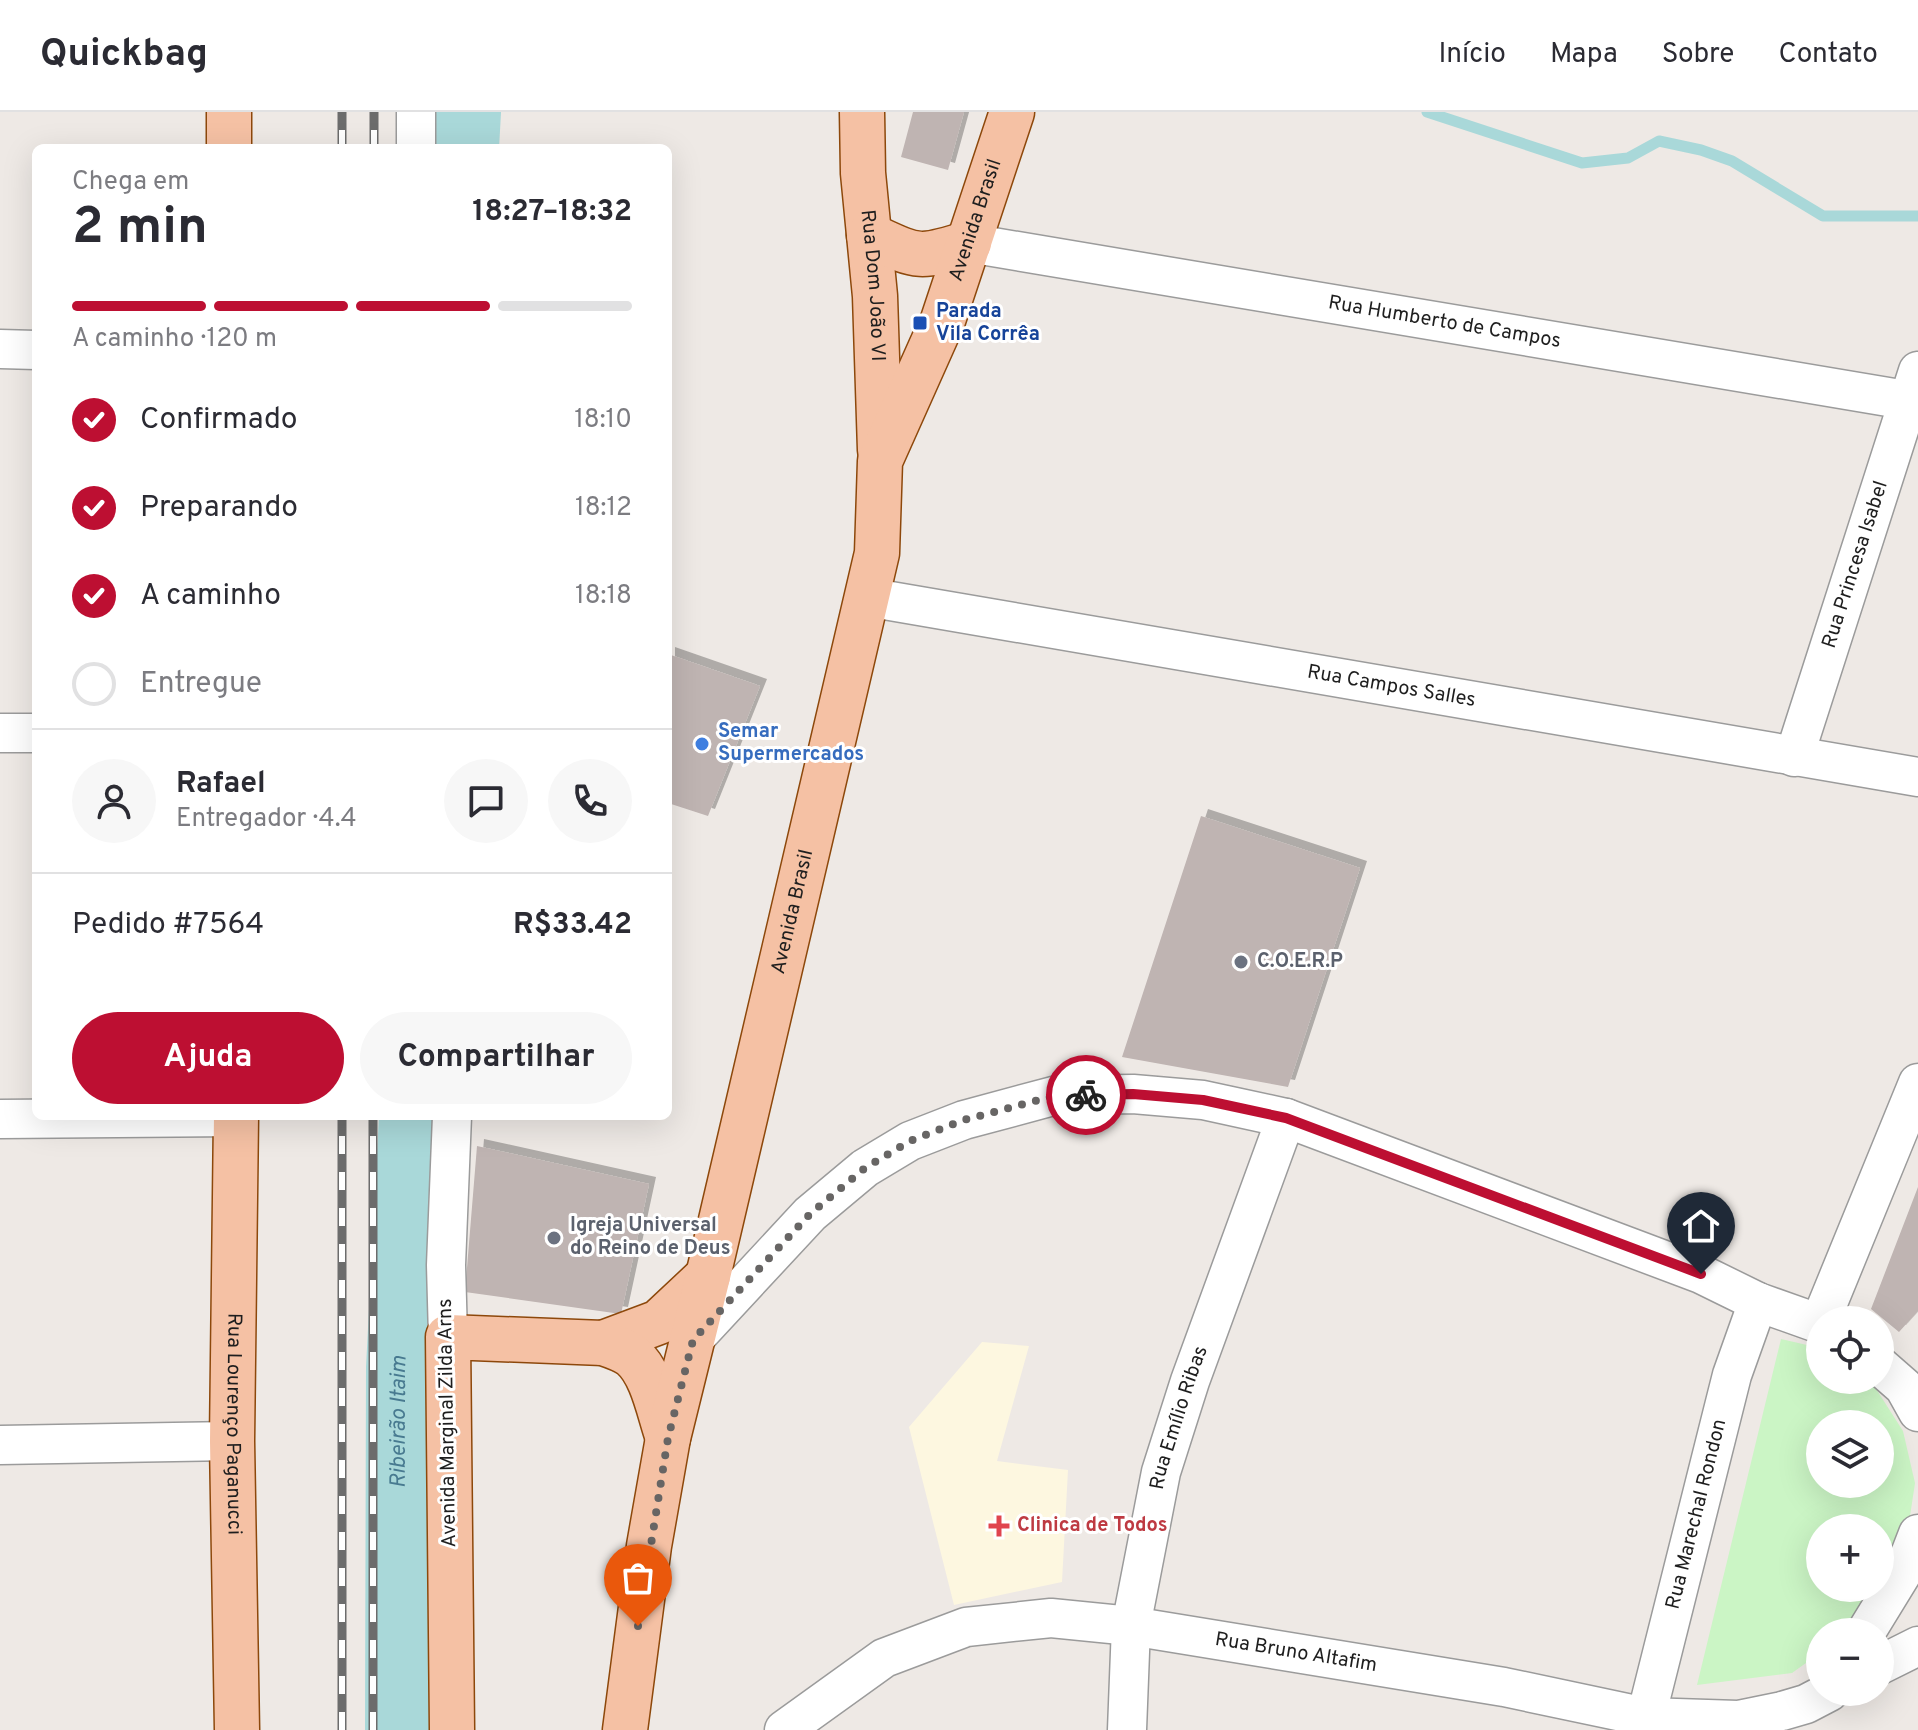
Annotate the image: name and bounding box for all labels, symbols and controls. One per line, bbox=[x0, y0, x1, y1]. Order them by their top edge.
text: Quickbag bbox=[40, 31, 208, 80]
text: Início bbox=[1438, 37, 1506, 73]
text: Mapa bbox=[1550, 37, 1618, 73]
text: Sobre bbox=[1662, 37, 1734, 73]
text: Contato bbox=[1778, 37, 1878, 73]
street label: Avenida Brasil bbox=[944, 156, 1008, 285]
text: Chega em bbox=[72, 166, 189, 199]
text: 18:27–18:32 bbox=[472, 194, 632, 231]
text: 2 min bbox=[72, 196, 208, 262]
street label: Rua Dom João VI bbox=[854, 208, 890, 362]
street label: Rua Humberto de Campos bbox=[1326, 290, 1563, 355]
place label: Parada Vila Corrêa bbox=[936, 299, 1040, 348]
marker: Parada Vila Corrêa bbox=[911, 314, 929, 332]
text: A caminho · 120 m bbox=[72, 323, 277, 356]
icon: check bbox=[72, 398, 116, 442]
text: Confirmado bbox=[140, 402, 298, 439]
text: 18:10 bbox=[574, 404, 632, 437]
street label: Rua Princesa Isabel bbox=[1817, 478, 1895, 652]
icon: check bbox=[72, 486, 116, 530]
text: Preparando bbox=[140, 490, 298, 527]
text: 18:12 bbox=[575, 492, 632, 525]
icon: check bbox=[72, 574, 116, 618]
text: A caminho bbox=[140, 578, 281, 615]
text: 18:18 bbox=[575, 580, 632, 613]
street label: Rua Campos Salles bbox=[1305, 660, 1477, 714]
text: Entregue bbox=[140, 666, 262, 703]
place label: Semar Supermercados bbox=[718, 719, 864, 768]
marker: Semar Supermercados bbox=[693, 735, 711, 753]
button: person bbox=[72, 759, 156, 843]
button: chat bbox=[444, 759, 528, 843]
button: phone bbox=[548, 759, 632, 843]
text: Rafael bbox=[176, 766, 266, 803]
text: Entregador · 4.4 bbox=[176, 803, 357, 836]
street label: Avenida Brasil bbox=[766, 847, 820, 977]
text: Pedido #7564 bbox=[72, 907, 264, 944]
text: R$33.42 bbox=[513, 907, 632, 944]
place label: C.O.E.R.P bbox=[1257, 949, 1343, 975]
marker: C.O.E.R.P bbox=[1232, 953, 1250, 971]
button: Ajuda bbox=[72, 1012, 344, 1104]
button: Compartilhar bbox=[360, 1012, 632, 1104]
courier bbox=[1046, 1055, 1126, 1135]
icon: bike bbox=[1064, 1073, 1108, 1117]
pin bbox=[1667, 1192, 1735, 1274]
icon: home bbox=[1679, 1204, 1723, 1248]
place label: Igreja Universal do Reino de Deus bbox=[570, 1213, 731, 1262]
marker: Igreja Universal do Reino de Deus bbox=[545, 1229, 563, 1247]
street label: Avenida Marginal Zilda Arns bbox=[433, 1298, 463, 1548]
map controls bbox=[1806, 1306, 1894, 1706]
button: locate bbox=[1806, 1306, 1894, 1394]
street label: Rua Lourenço Paganucci bbox=[219, 1313, 247, 1535]
street label: Rua Emílio Ribas bbox=[1145, 1342, 1215, 1492]
water label: Ribeirão Itaim bbox=[385, 1355, 413, 1488]
button: layers bbox=[1806, 1410, 1894, 1498]
street label: Rua Marechal Rondon bbox=[1661, 1417, 1733, 1612]
place label: Clinica de Todos bbox=[1017, 1513, 1168, 1539]
button: + bbox=[1806, 1514, 1894, 1602]
marker: Clinica de Todos bbox=[988, 1515, 1010, 1537]
pin bbox=[604, 1544, 672, 1626]
icon: bag bbox=[616, 1556, 660, 1600]
button: − bbox=[1806, 1618, 1894, 1706]
street label: Rua Bruno Altafim bbox=[1213, 1627, 1379, 1679]

